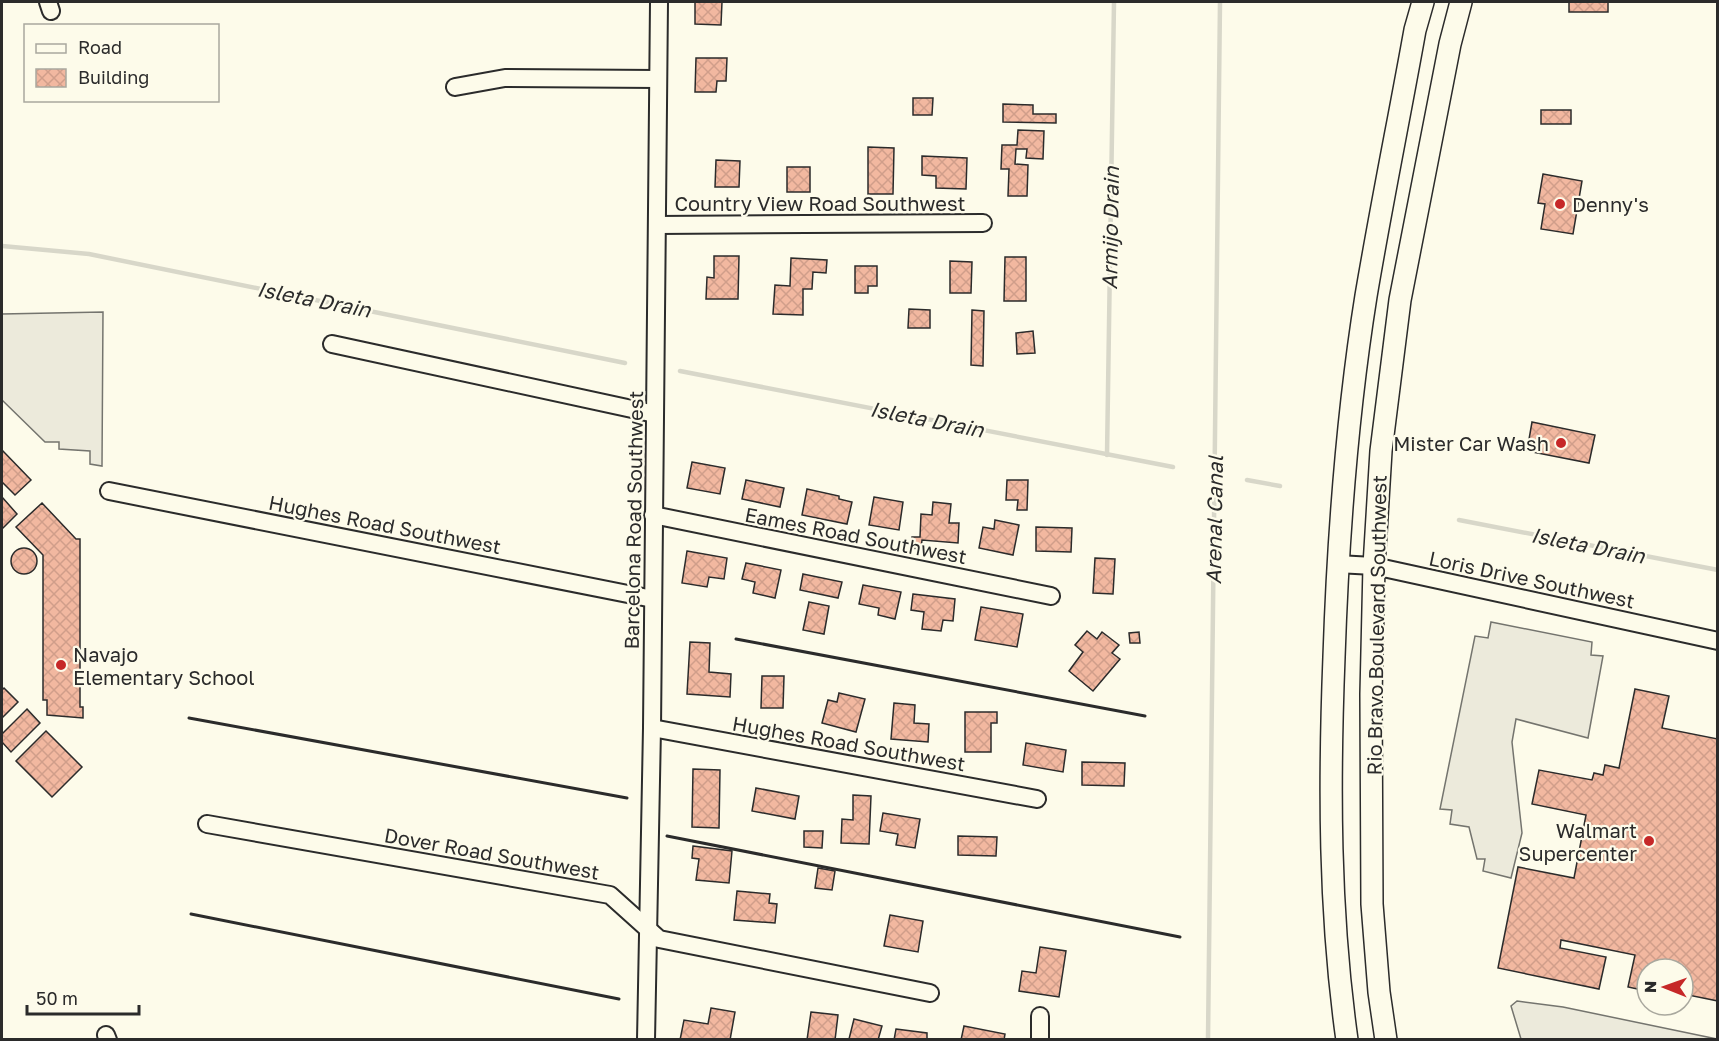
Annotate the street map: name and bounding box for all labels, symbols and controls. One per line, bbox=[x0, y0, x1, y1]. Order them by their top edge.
legend bbox=[24, 24, 219, 102]
text: Road bbox=[78, 36, 122, 58]
text: Building bbox=[78, 66, 149, 88]
water label: Armijo Drain bbox=[1096, 165, 1124, 290]
street label: Country View Road Southwest bbox=[675, 191, 965, 215]
place label: Denny's bbox=[1572, 192, 1649, 216]
marker: Denny's bbox=[1553, 197, 1567, 211]
water label: Isleta Drain bbox=[255, 275, 374, 323]
street label: Barcelona Road Southwest bbox=[619, 390, 647, 650]
water label: Isleta Drain bbox=[868, 395, 987, 443]
place label: Mister Car Wash bbox=[1393, 431, 1549, 455]
marker: Mister Car Wash bbox=[1554, 436, 1568, 450]
water label: Arenal Canal bbox=[1200, 454, 1228, 585]
street label: Rio Bravo Boulevard Southwest bbox=[1361, 475, 1391, 775]
street label: Hughes Road Southwest bbox=[267, 490, 503, 558]
street label: Eames Road Southwest bbox=[743, 502, 969, 568]
water label: Isleta Drain bbox=[1529, 521, 1648, 569]
street label: Loris Drive Southwest bbox=[1427, 545, 1637, 613]
place label: Navajo Elementary School bbox=[73, 642, 255, 689]
marker: Navajo Elementary School bbox=[54, 658, 68, 672]
street label: Hughes Road Southwest bbox=[731, 711, 967, 775]
place label: Walmart Supercenter bbox=[1519, 818, 1637, 865]
street label: Dover Road Southwest bbox=[383, 822, 601, 884]
marker: Walmart Supercenter bbox=[1642, 834, 1656, 848]
north arrow bbox=[1635, 957, 1695, 1017]
scale bar bbox=[27, 978, 140, 1016]
text: N bbox=[1640, 980, 1660, 993]
text: 50 m bbox=[36, 987, 78, 1009]

